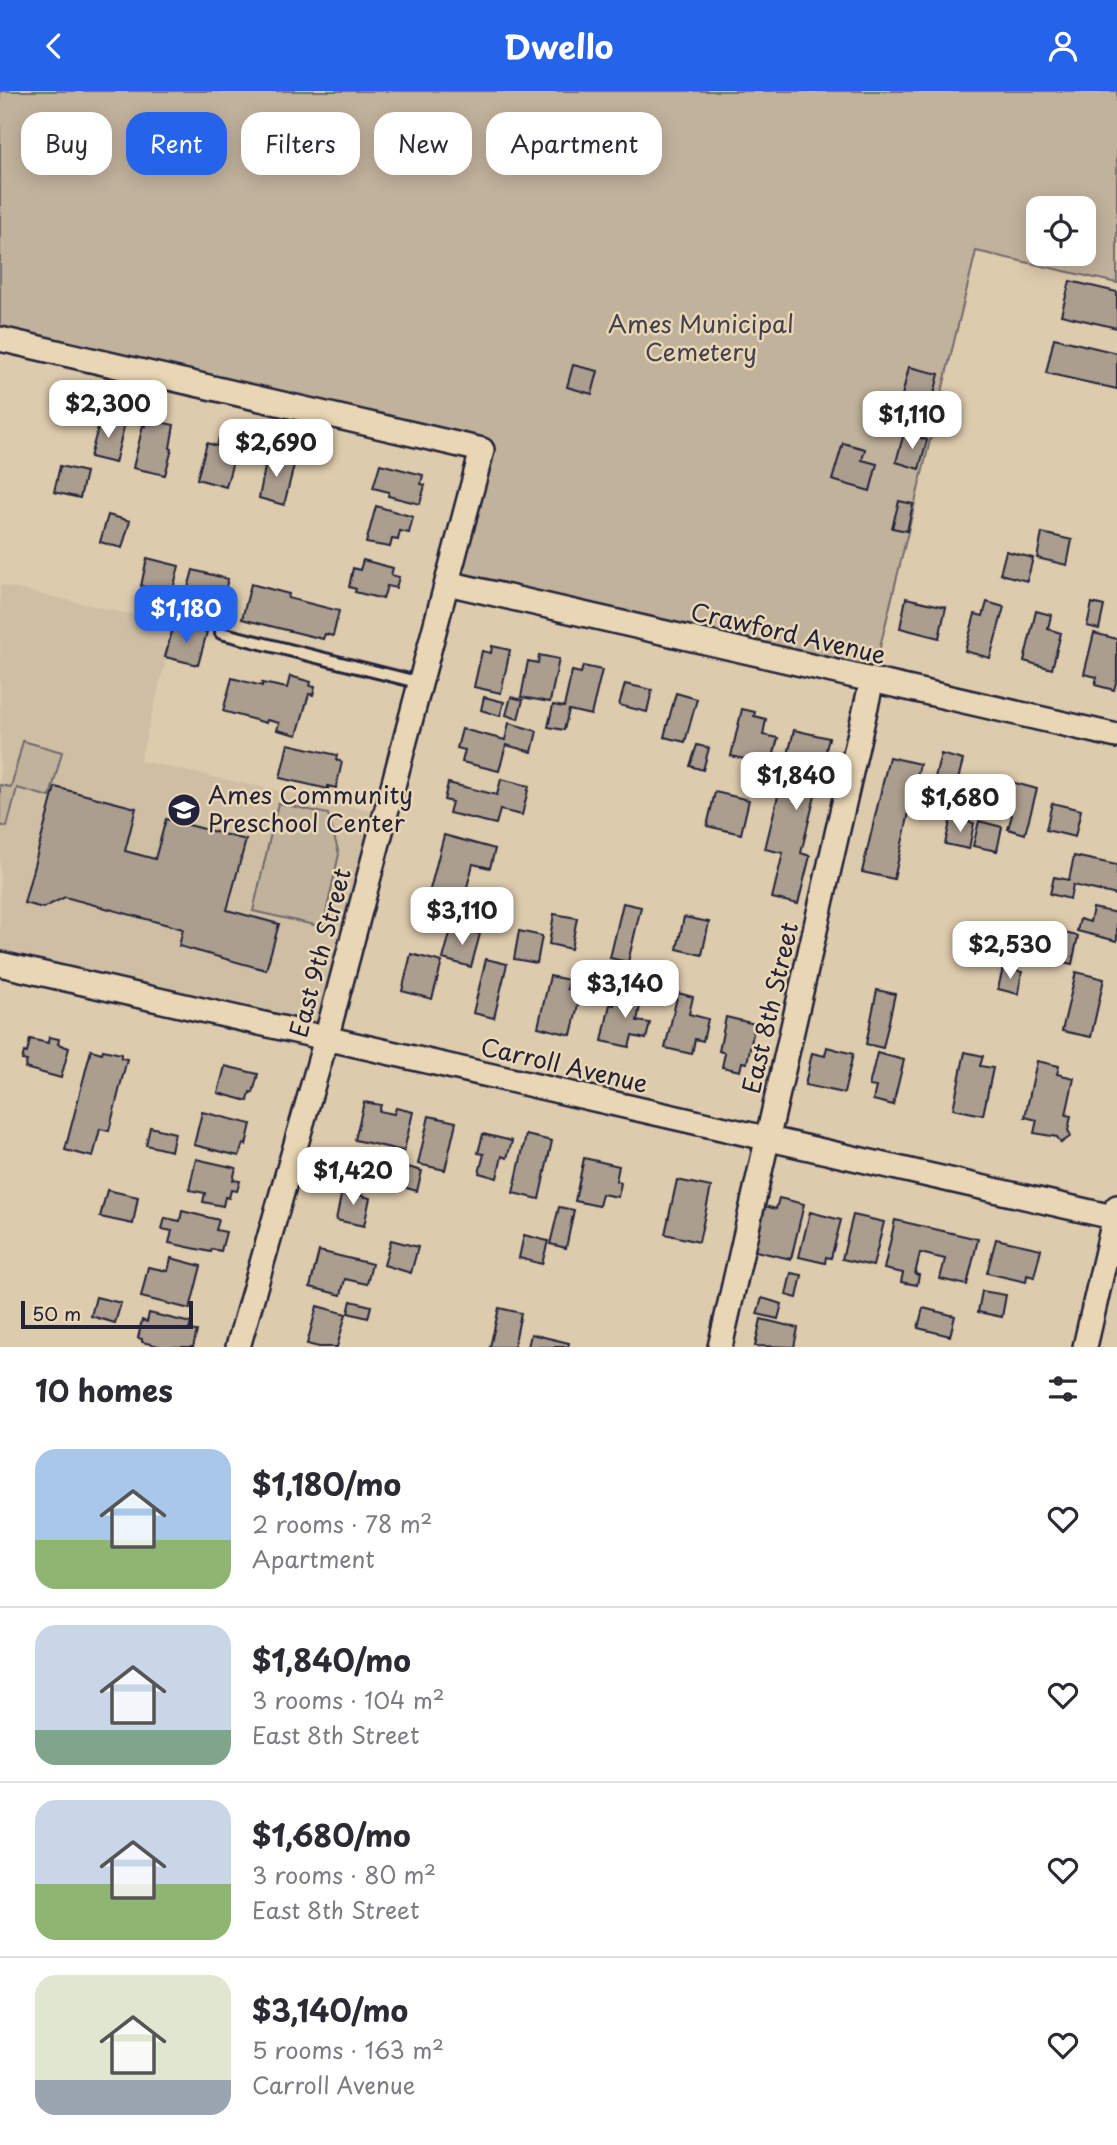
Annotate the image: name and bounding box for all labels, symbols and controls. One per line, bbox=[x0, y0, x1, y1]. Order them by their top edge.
text: Dwello bbox=[504, 22, 613, 70]
icon: back bbox=[35, 27, 73, 65]
icon: person bbox=[1044, 27, 1082, 65]
chip: Buy bbox=[21, 112, 112, 175]
chip: Rent bbox=[126, 112, 227, 175]
chip: Filters bbox=[241, 112, 360, 175]
chip: New bbox=[374, 112, 472, 175]
chip: Apartment bbox=[486, 112, 662, 175]
map controls bbox=[1026, 196, 1096, 266]
button: locate bbox=[1026, 196, 1096, 266]
park label: Ames Municipal Cemetery bbox=[608, 305, 794, 369]
pin: $2,300 bbox=[51, 381, 165, 440]
text: $2,300 bbox=[65, 385, 151, 420]
pin: $1,110 bbox=[855, 391, 969, 451]
text: $1,110 bbox=[879, 396, 945, 431]
pin: $2,690 bbox=[219, 419, 333, 479]
text: $2,690 bbox=[235, 424, 317, 459]
pin: $1,180 bbox=[129, 585, 243, 645]
text: $1,180 bbox=[150, 590, 222, 625]
street label: Crawford Avenue bbox=[687, 592, 889, 672]
pin: $1,840 bbox=[739, 753, 853, 812]
text: $1,840 bbox=[757, 757, 835, 792]
pin: $1,680 bbox=[903, 775, 1017, 834]
place label: Ames Community Preschool Center bbox=[208, 776, 413, 840]
text: $1,680 bbox=[921, 779, 999, 814]
school or university icon: Ames Community Preschool Center bbox=[165, 791, 203, 829]
street label: East 9th Street bbox=[279, 864, 359, 1041]
pin: $3,110 bbox=[405, 887, 519, 947]
text: $3,110 bbox=[427, 892, 497, 927]
street label: East 8th Street bbox=[732, 918, 806, 1097]
pin: $2,530 bbox=[953, 921, 1067, 981]
text: $2,530 bbox=[968, 926, 1052, 961]
pin: $3,140 bbox=[568, 961, 682, 1020]
text: $3,140 bbox=[587, 965, 663, 1000]
street label: Carroll Avenue bbox=[477, 1027, 651, 1101]
pin: $1,420 bbox=[296, 1147, 410, 1207]
text: $1,420 bbox=[313, 1152, 393, 1187]
scale bar bbox=[21, 1298, 192, 1330]
text: 50 m bbox=[32, 1299, 81, 1327]
text: 10 homes bbox=[35, 1367, 173, 1412]
icon: filters bbox=[1044, 1370, 1082, 1408]
text: $1,180/mo bbox=[252, 1461, 401, 1506]
icon: home bbox=[91, 1477, 175, 1561]
icon: heart bbox=[1044, 1500, 1082, 1538]
text: 2 rooms · 78 m² bbox=[252, 1506, 432, 1541]
text: Apartment bbox=[252, 1541, 375, 1576]
text: $1,840/mo bbox=[252, 1637, 411, 1682]
icon: home bbox=[91, 1653, 175, 1737]
icon: heart bbox=[1044, 1676, 1082, 1714]
text: 3 rooms · 104 m² bbox=[252, 1682, 445, 1717]
text: East 8th Street bbox=[252, 1717, 419, 1752]
text: $1,680/mo bbox=[252, 1812, 411, 1857]
icon: home bbox=[91, 1828, 175, 1912]
icon: heart bbox=[1044, 1851, 1082, 1889]
text: 3 rooms · 80 m² bbox=[252, 1857, 436, 1892]
text: East 8th Street bbox=[252, 1892, 419, 1927]
text: $3,140/mo bbox=[252, 1987, 408, 2032]
icon: home bbox=[91, 2003, 175, 2087]
icon: heart bbox=[1044, 2026, 1082, 2064]
text: 5 rooms · 163 m² bbox=[252, 2032, 444, 2067]
text: Carroll Avenue bbox=[252, 2067, 415, 2102]

